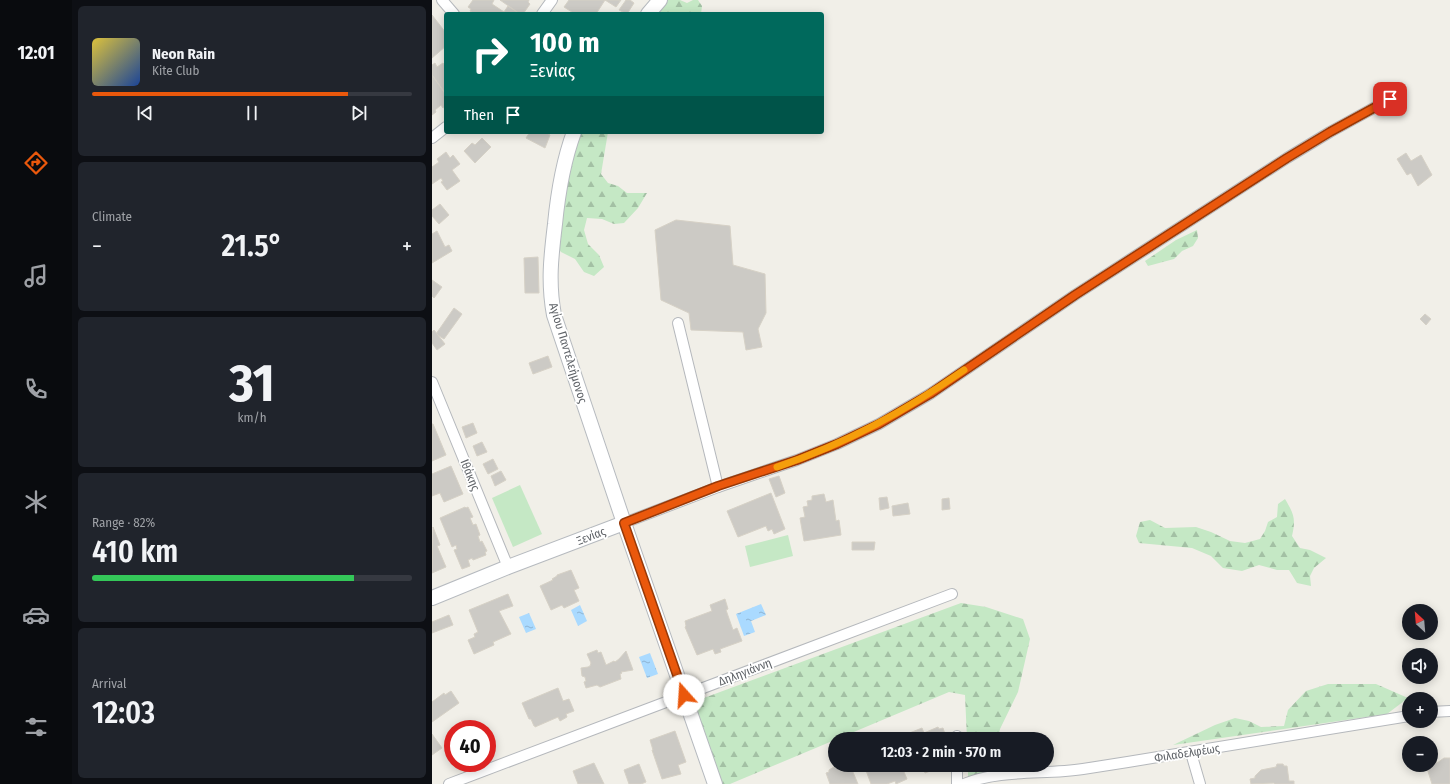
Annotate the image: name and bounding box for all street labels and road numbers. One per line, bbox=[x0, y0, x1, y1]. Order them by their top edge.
street label: Αγίου Παντελεήμονος bbox=[546, 301, 590, 405]
street label: Ιθάκης bbox=[457, 457, 483, 493]
street label: Ξενίας bbox=[574, 524, 608, 548]
street label: Δηληγιάννη bbox=[716, 655, 774, 689]
street label: Φιλαδελφέως bbox=[1153, 741, 1221, 765]

